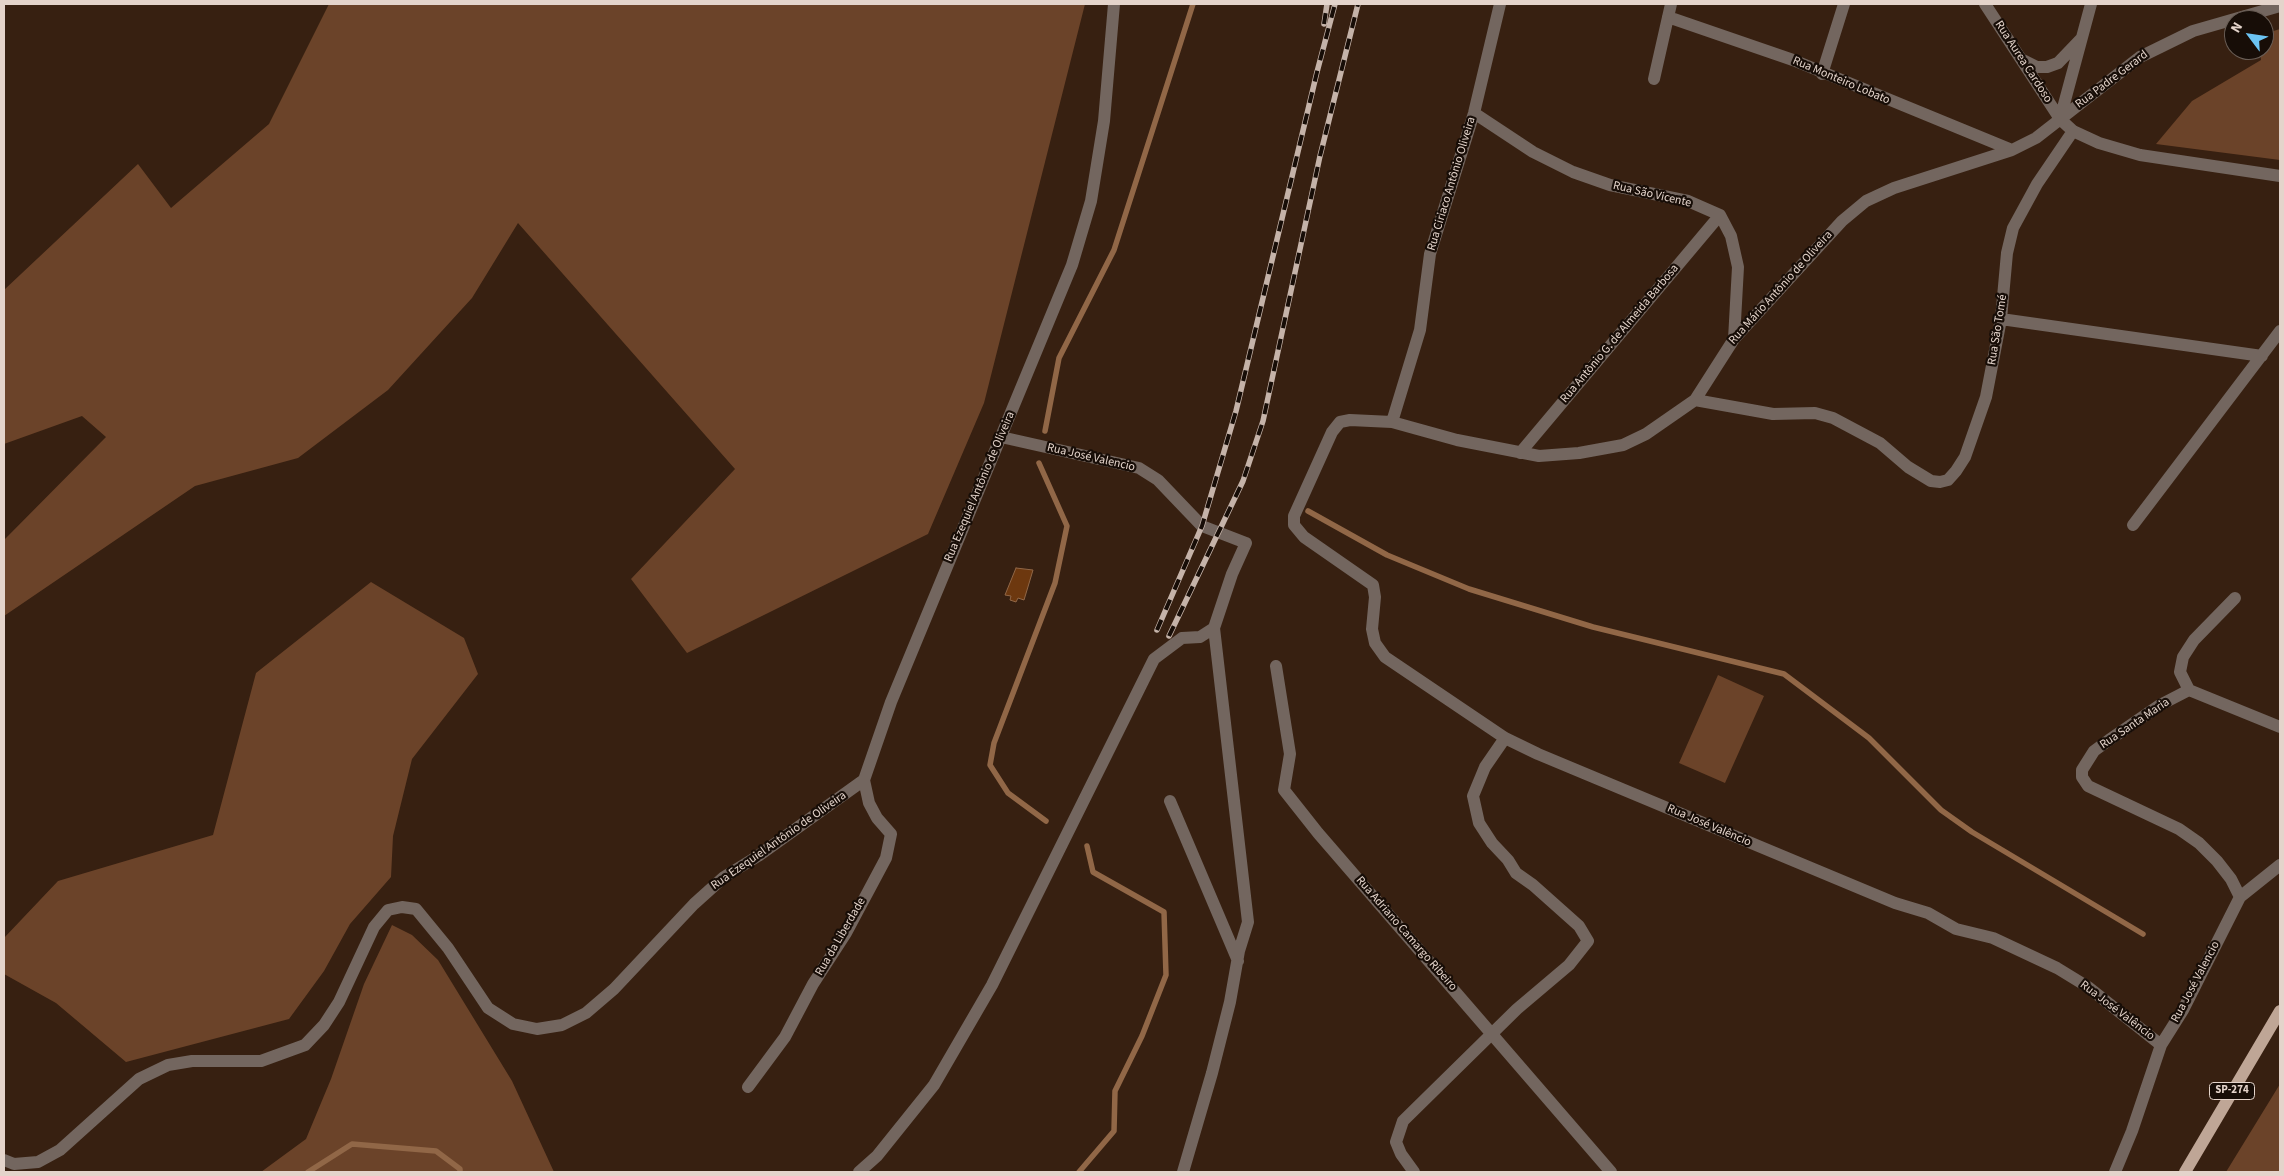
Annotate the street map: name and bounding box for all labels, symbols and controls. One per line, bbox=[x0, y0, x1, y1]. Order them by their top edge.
north arrow bbox=[2224, 10, 2274, 60]
street label: Rua Aurea Cardoso bbox=[1991, 18, 2055, 106]
text: N bbox=[2226, 19, 2248, 37]
street label: Rua Padre Gerard bbox=[2073, 48, 2151, 112]
street label: Rua Monteiro Lobato bbox=[1790, 54, 1892, 108]
street label: Rua Ciriaco Antônio Oliveira bbox=[1425, 115, 1479, 253]
street label: Rua São Vicente bbox=[1611, 179, 1693, 211]
street label: Rua Mário Antônio de Oliveira bbox=[1726, 228, 1836, 348]
street label: Rua Antônio G. de Almeida Barbosa bbox=[1558, 262, 1682, 406]
street label: Rua São Tomé bbox=[1985, 294, 2011, 366]
street label: Rua Ezequiel Antônio de Oliveira bbox=[942, 410, 1018, 564]
street label: Rua José Valencio bbox=[1046, 441, 1136, 475]
street label: Rua Santa Maria bbox=[2097, 695, 2173, 753]
street label: Rua Ezequiel Antônio de Oliveira bbox=[709, 789, 849, 893]
street label: Rua José Valêncio bbox=[1665, 802, 1753, 850]
street label: Rua Adriano Camargo Ribeiro bbox=[1352, 874, 1460, 994]
street label: Rua da Liberdade bbox=[813, 895, 869, 979]
street label: Rua José Valencio bbox=[2169, 939, 2223, 1025]
street label: Rua José Valêncio bbox=[2077, 978, 2157, 1044]
road number: SP-274 bbox=[2210, 1082, 2254, 1100]

